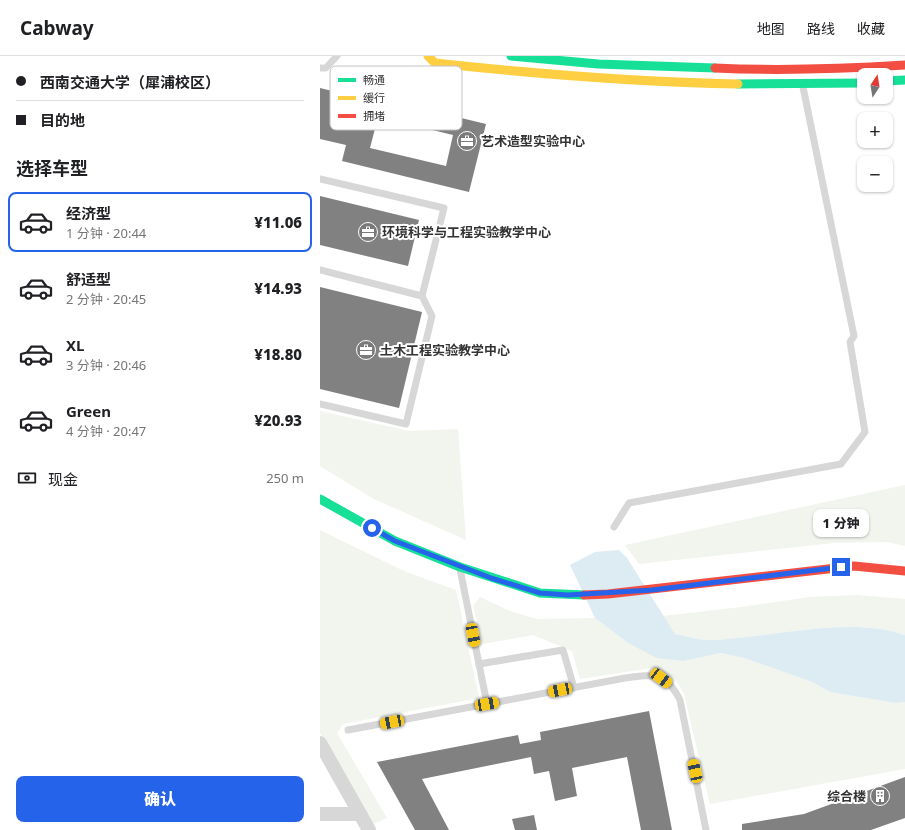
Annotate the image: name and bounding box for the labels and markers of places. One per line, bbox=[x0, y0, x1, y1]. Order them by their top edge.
office icon: 艺术造型实验中心 bbox=[456, 130, 478, 152]
place label: 艺术造型实验中心 bbox=[481, 132, 585, 150]
office icon: 环境科学与工程实验教学中心 bbox=[357, 221, 379, 243]
place label: 环境科学与工程实验教学中心 bbox=[382, 223, 551, 241]
office icon: 土木工程实验教学中心 bbox=[355, 339, 377, 361]
place label: 土木工程实验教学中心 bbox=[380, 341, 510, 359]
building icon: 综合楼 bbox=[869, 785, 891, 807]
place label: 综合楼 bbox=[827, 787, 866, 805]

